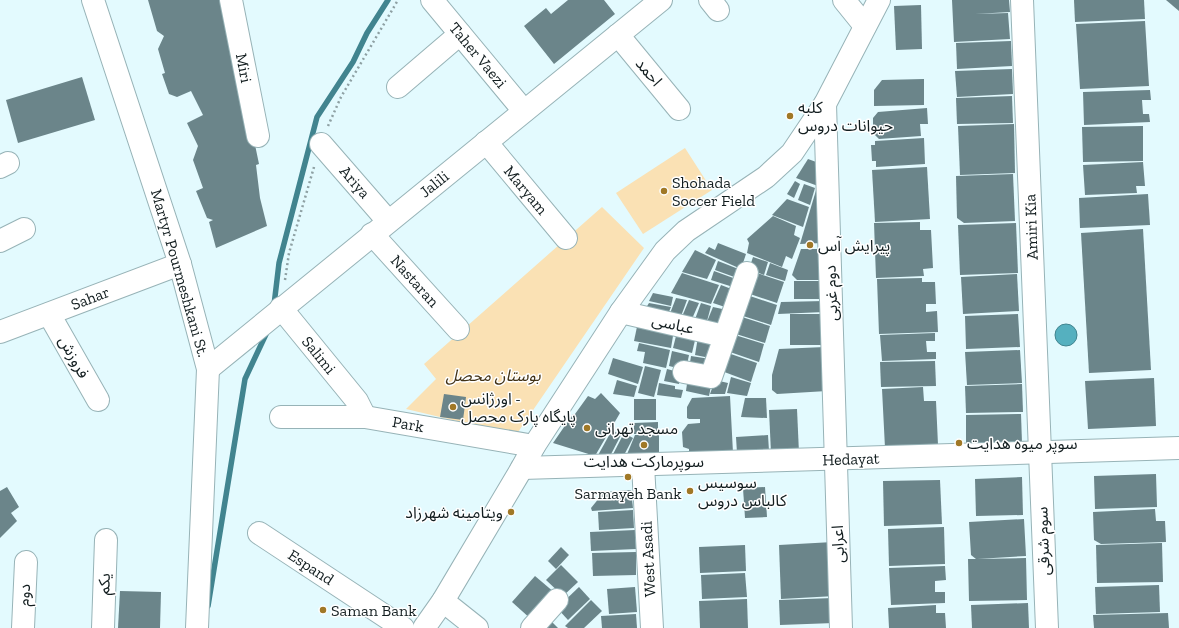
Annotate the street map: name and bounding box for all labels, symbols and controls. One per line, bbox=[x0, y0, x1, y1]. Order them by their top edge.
street label: Taher Vaezi bbox=[445, 18, 511, 92]
street label: Miri bbox=[232, 52, 256, 85]
street label: احمد bbox=[632, 54, 666, 90]
place label: کلبه حیوانات دروس bbox=[798, 98, 893, 135]
marker: کلبه حیوانات دروس bbox=[785, 111, 795, 121]
street label: Ariya bbox=[336, 162, 375, 202]
street label: Maryam bbox=[500, 162, 552, 219]
street label: Jalili bbox=[416, 166, 453, 201]
place label: Shohada Soccer Field bbox=[672, 173, 755, 210]
marker: Shohada Soccer Field bbox=[659, 186, 669, 196]
street label: Martyr Pourmeshkani St. bbox=[147, 187, 213, 359]
street label: Amiri Kia bbox=[1020, 193, 1042, 260]
place label: پیرایش آس bbox=[818, 236, 890, 256]
marker: پیرایش آس bbox=[805, 240, 815, 250]
street label: Nastaran bbox=[387, 251, 444, 312]
street label: دوم غربی bbox=[821, 265, 844, 321]
street label: Sahar bbox=[68, 282, 112, 314]
street label: عباسی bbox=[650, 310, 696, 338]
street label: Salimi bbox=[298, 332, 340, 378]
street label: فروزش bbox=[55, 333, 93, 381]
park label: بوستان محصل bbox=[446, 366, 541, 385]
place label: اورژانس - پایگاه پارک محصل bbox=[461, 389, 576, 427]
marker: اورژانس - پایگاه پارک محصل bbox=[448, 402, 458, 412]
street label: Park bbox=[391, 412, 426, 436]
place label: مسجد تهرانی bbox=[595, 419, 678, 438]
marker: مسجد تهرانی bbox=[582, 423, 592, 433]
place label: سوپر میوه هدایت bbox=[967, 434, 1078, 454]
marker: سوپر میوه هدایت bbox=[954, 438, 964, 448]
marker: سوپرمارکت هدایت bbox=[639, 440, 649, 450]
street label: Hedayat bbox=[822, 449, 880, 469]
place label: سوپرمارکت هدایت bbox=[584, 452, 704, 472]
marker: Sarmayeh Bank bbox=[623, 472, 633, 482]
place label: سوسیس کالباس دروس bbox=[698, 473, 787, 510]
place label: Sarmayeh Bank bbox=[575, 484, 682, 503]
marker: سوسیس کالباس دروس bbox=[685, 486, 695, 496]
place label: ویتامینه شهرزاد bbox=[405, 503, 503, 522]
street label: سوم شرقی bbox=[1032, 506, 1057, 576]
marker: ویتامینه شهرزاد bbox=[506, 507, 516, 517]
street label: West Asadi bbox=[636, 520, 659, 598]
street label: اعرابی bbox=[828, 525, 848, 563]
street label: Espand bbox=[284, 545, 338, 589]
street label: یکم bbox=[94, 573, 117, 595]
street label: دوم bbox=[14, 583, 37, 607]
place label: Saman Bank bbox=[331, 601, 417, 620]
marker: Saman Bank bbox=[318, 605, 328, 615]

